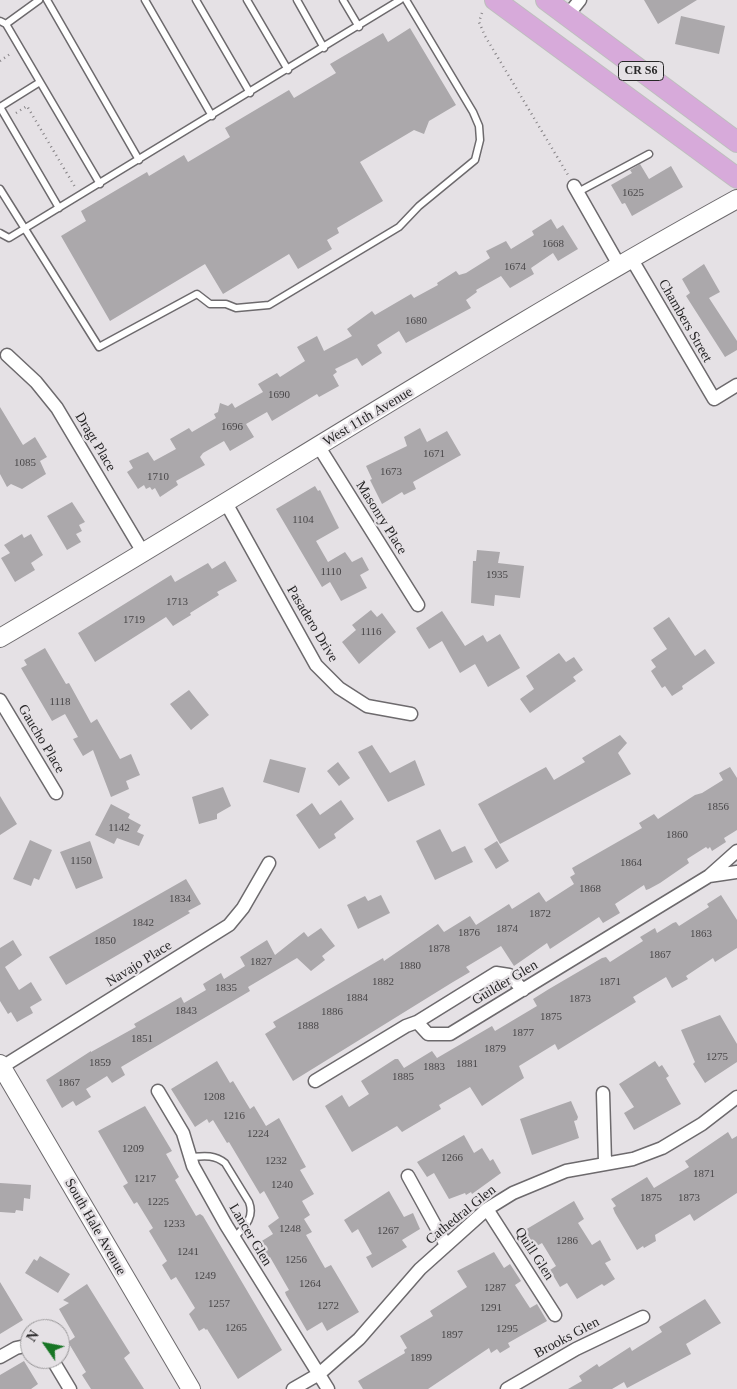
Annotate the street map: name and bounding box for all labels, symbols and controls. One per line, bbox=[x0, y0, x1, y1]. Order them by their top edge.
road number: CR S6 bbox=[618, 61, 664, 80]
house number: 1625 bbox=[622, 186, 644, 200]
house number: 1668 bbox=[542, 237, 564, 251]
house number: 1674 bbox=[504, 260, 526, 274]
street label: Chambers Street bbox=[654, 277, 716, 365]
house number: 1680 bbox=[405, 314, 427, 328]
street label: West 11th Avenue bbox=[320, 384, 416, 450]
house number: 1690 bbox=[268, 388, 290, 402]
street label: Dragt Place bbox=[71, 410, 119, 474]
house number: 1696 bbox=[221, 420, 243, 434]
house number: 1671 bbox=[423, 447, 445, 461]
house number: 1085 bbox=[14, 456, 36, 470]
house number: 1673 bbox=[380, 465, 402, 479]
house number: 1710 bbox=[147, 470, 169, 484]
street label: Masonry Place bbox=[352, 478, 410, 558]
house number: 1104 bbox=[292, 513, 314, 527]
house number: 1110 bbox=[320, 565, 342, 579]
house number: 1935 bbox=[486, 568, 508, 582]
street label: Pasadero Drive bbox=[283, 583, 341, 665]
house number: 1713 bbox=[166, 595, 188, 609]
house number: 1719 bbox=[123, 613, 145, 627]
house number: 1116 bbox=[360, 625, 382, 639]
house number: 1118 bbox=[49, 695, 71, 709]
street label: Gaucho Place bbox=[14, 702, 68, 776]
house number: 1856 bbox=[707, 800, 729, 814]
house number: 1142 bbox=[108, 821, 130, 835]
house number: 1860 bbox=[666, 828, 688, 842]
house number: 1150 bbox=[70, 854, 92, 868]
house number: 1864 bbox=[620, 856, 642, 870]
house number: 1868 bbox=[579, 882, 601, 896]
house number: 1834 bbox=[169, 892, 191, 906]
house number: 1872 bbox=[529, 907, 551, 921]
house number: 1842 bbox=[132, 916, 154, 930]
house number: 1874 bbox=[496, 922, 518, 936]
house number: 1876 bbox=[458, 926, 480, 940]
house number: 1863 bbox=[690, 927, 712, 941]
house number: 1850 bbox=[94, 934, 116, 948]
street label: Navajo Place bbox=[103, 937, 175, 991]
house number: 1878 bbox=[428, 942, 450, 956]
house number: 1867 bbox=[649, 948, 671, 962]
house number: 1827 bbox=[250, 955, 272, 969]
street label: Guilder Glen bbox=[469, 957, 541, 1009]
house number: 1880 bbox=[399, 959, 421, 973]
house number: 1882 bbox=[372, 975, 394, 989]
house number: 1871 bbox=[599, 975, 621, 989]
house number: 1835 bbox=[215, 981, 237, 995]
house number: 1884 bbox=[346, 991, 368, 1005]
house number: 1873 bbox=[569, 992, 591, 1006]
house number: 1843 bbox=[175, 1004, 197, 1018]
house number: 1886 bbox=[321, 1005, 343, 1019]
house number: 1875 bbox=[540, 1010, 562, 1024]
house number: 1888 bbox=[297, 1019, 319, 1033]
house number: 1877 bbox=[512, 1026, 534, 1040]
house number: 1851 bbox=[131, 1032, 153, 1046]
house number: 1879 bbox=[484, 1042, 506, 1056]
house number: 1275 bbox=[706, 1050, 728, 1064]
house number: 1859 bbox=[89, 1056, 111, 1070]
house number: 1881 bbox=[456, 1057, 478, 1071]
house number: 1883 bbox=[423, 1060, 445, 1074]
house number: 1885 bbox=[392, 1070, 414, 1084]
house number: 1867 bbox=[58, 1076, 80, 1090]
house number: 1208 bbox=[203, 1090, 225, 1104]
house number: 1216 bbox=[223, 1109, 245, 1123]
house number: 1224 bbox=[247, 1127, 269, 1141]
house number: 1209 bbox=[122, 1142, 144, 1156]
house number: 1266 bbox=[441, 1151, 463, 1165]
house number: 1232 bbox=[265, 1154, 287, 1168]
house number: 1871 bbox=[693, 1167, 715, 1181]
house number: 1217 bbox=[134, 1172, 156, 1186]
street label: South Hale Avenue bbox=[61, 1176, 129, 1278]
house number: 1240 bbox=[271, 1178, 293, 1192]
street label: Cathedral Glen bbox=[423, 1182, 499, 1248]
house number: 1875 bbox=[640, 1191, 662, 1205]
house number: 1873 bbox=[678, 1191, 700, 1205]
house number: 1225 bbox=[147, 1195, 169, 1209]
street label: Lancer Glen bbox=[225, 1201, 275, 1269]
house number: 1233 bbox=[163, 1217, 185, 1231]
house number: 1248 bbox=[279, 1222, 301, 1236]
house number: 1267 bbox=[377, 1224, 399, 1238]
street label: Quill Glen bbox=[511, 1224, 557, 1284]
house number: 1286 bbox=[556, 1234, 578, 1248]
house number: 1241 bbox=[177, 1245, 199, 1259]
house number: 1256 bbox=[285, 1253, 307, 1267]
house number: 1249 bbox=[194, 1269, 216, 1283]
house number: 1264 bbox=[299, 1277, 321, 1291]
house number: 1287 bbox=[484, 1281, 506, 1295]
house number: 1257 bbox=[208, 1297, 230, 1311]
house number: 1272 bbox=[317, 1299, 339, 1313]
house number: 1291 bbox=[480, 1301, 502, 1315]
street label: Brooks Glen bbox=[532, 1314, 602, 1362]
north arrow bbox=[20, 1319, 70, 1369]
house number: 1265 bbox=[225, 1321, 247, 1335]
house number: 1295 bbox=[496, 1322, 518, 1336]
text: N bbox=[24, 1328, 42, 1344]
house number: 1897 bbox=[441, 1328, 463, 1342]
house number: 1899 bbox=[410, 1351, 432, 1365]

